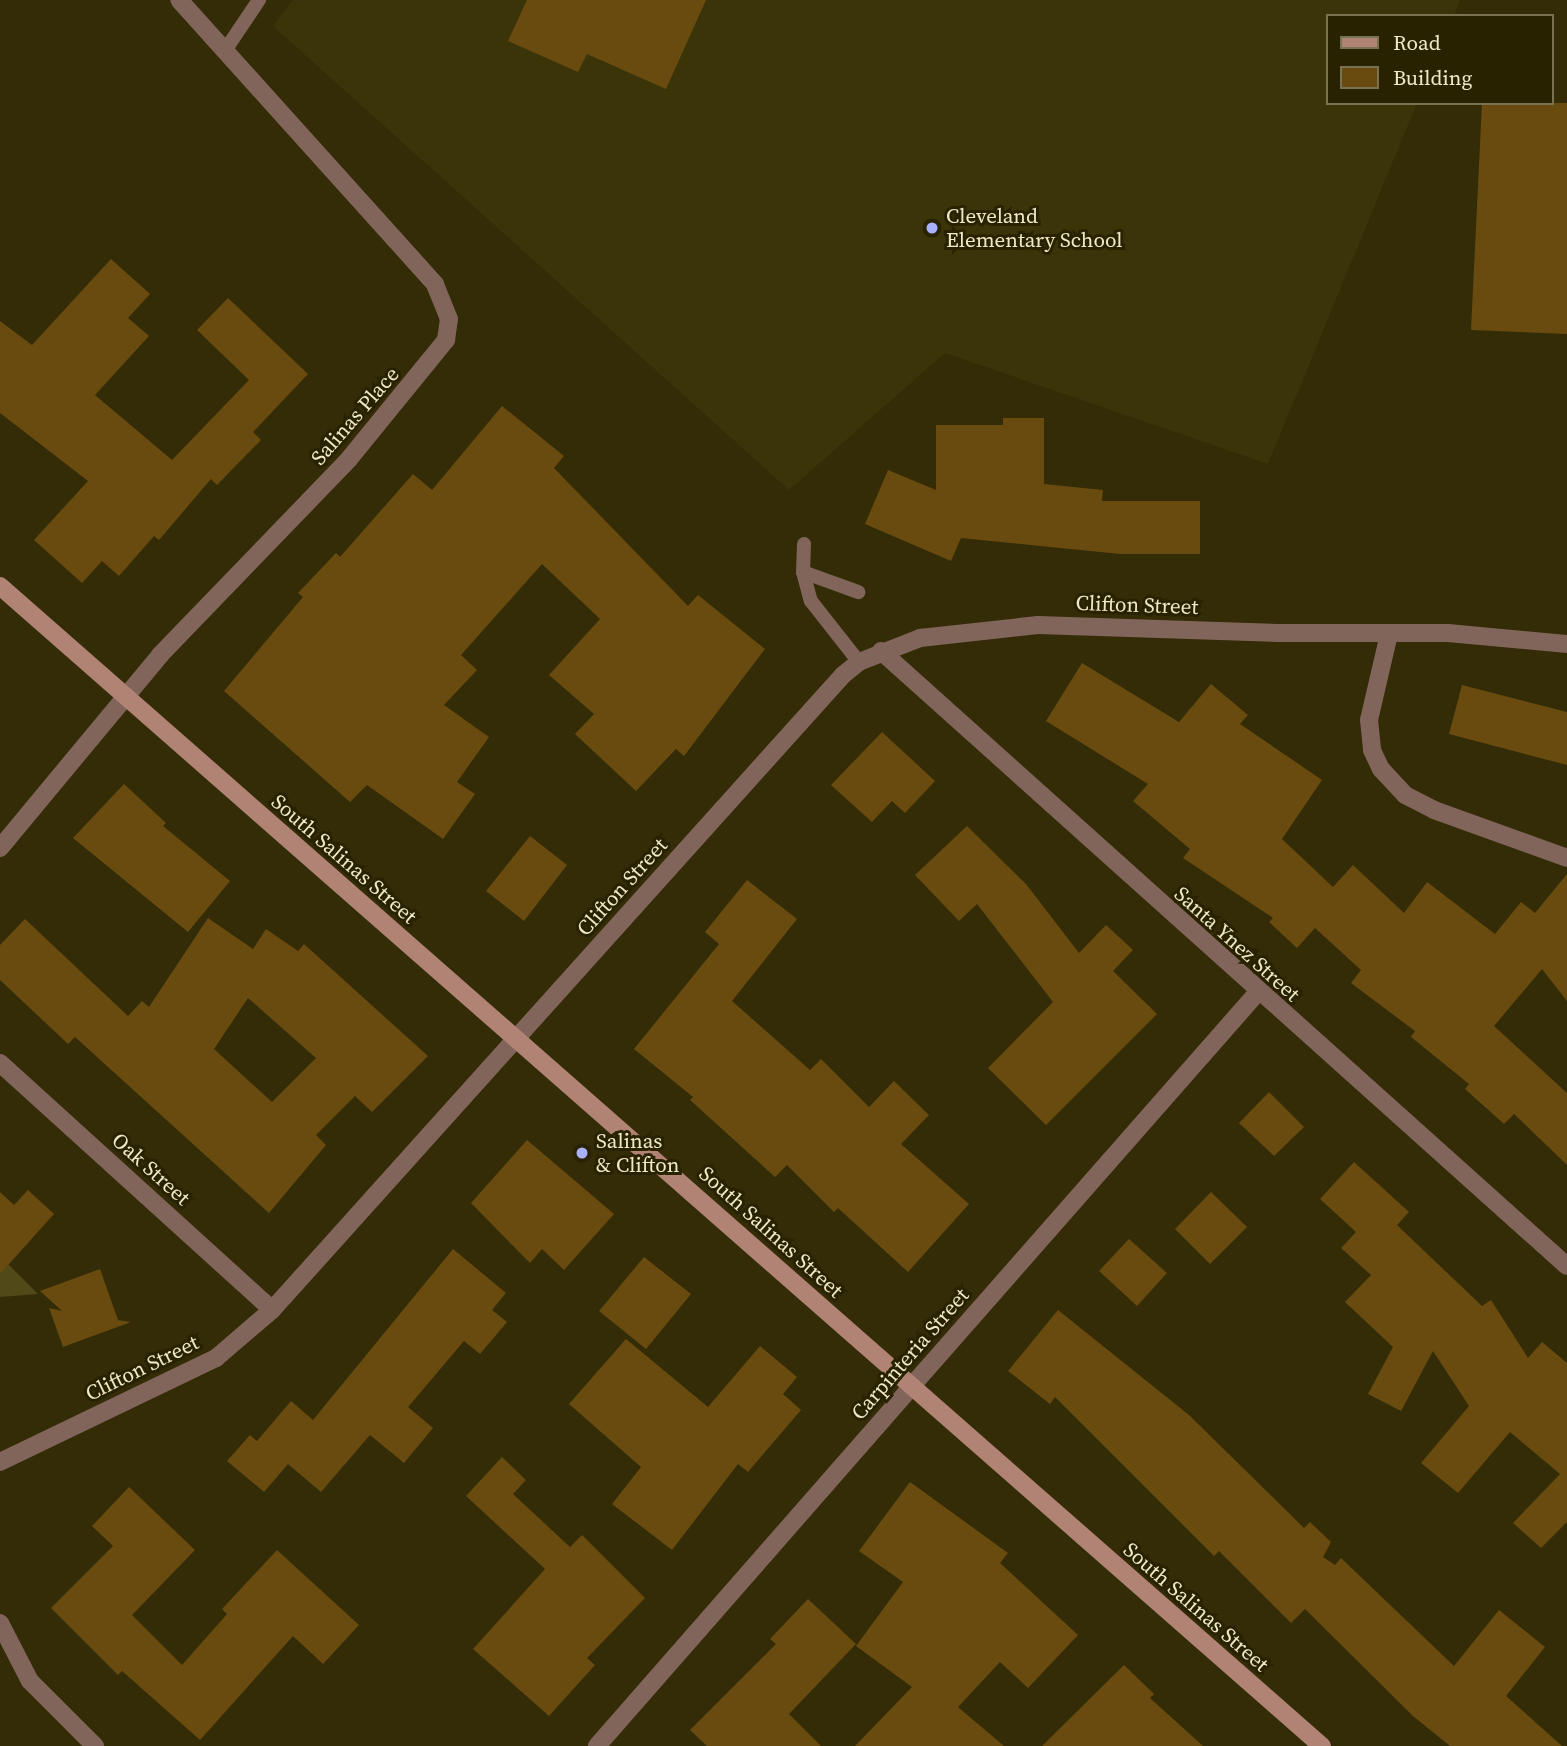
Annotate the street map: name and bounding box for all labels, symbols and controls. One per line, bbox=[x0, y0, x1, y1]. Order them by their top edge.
legend bbox=[1326, 14, 1553, 105]
text: Road bbox=[1393, 28, 1441, 57]
text: Building bbox=[1393, 63, 1472, 92]
place label: Cleveland Elementary School bbox=[946, 203, 1123, 253]
marker: Cleveland Elementary School bbox=[924, 220, 940, 236]
street label: Salinas Place bbox=[306, 362, 404, 470]
street label: Clifton Street bbox=[1075, 590, 1199, 620]
street label: South Salinas Street bbox=[266, 789, 422, 929]
street label: Clifton Street bbox=[572, 833, 672, 941]
street label: Santa Ynez Street bbox=[1169, 881, 1305, 1007]
street label: Oak Street bbox=[107, 1127, 195, 1211]
place label: Salinas & Clifton bbox=[596, 1128, 680, 1178]
marker: Salinas & Clifton bbox=[574, 1145, 590, 1161]
street label: South Salinas Street bbox=[694, 1161, 848, 1303]
street label: Carpinteria Street bbox=[846, 1283, 974, 1425]
street label: Clifton Street bbox=[81, 1330, 203, 1406]
street label: South Salinas Street bbox=[1118, 1537, 1274, 1677]

